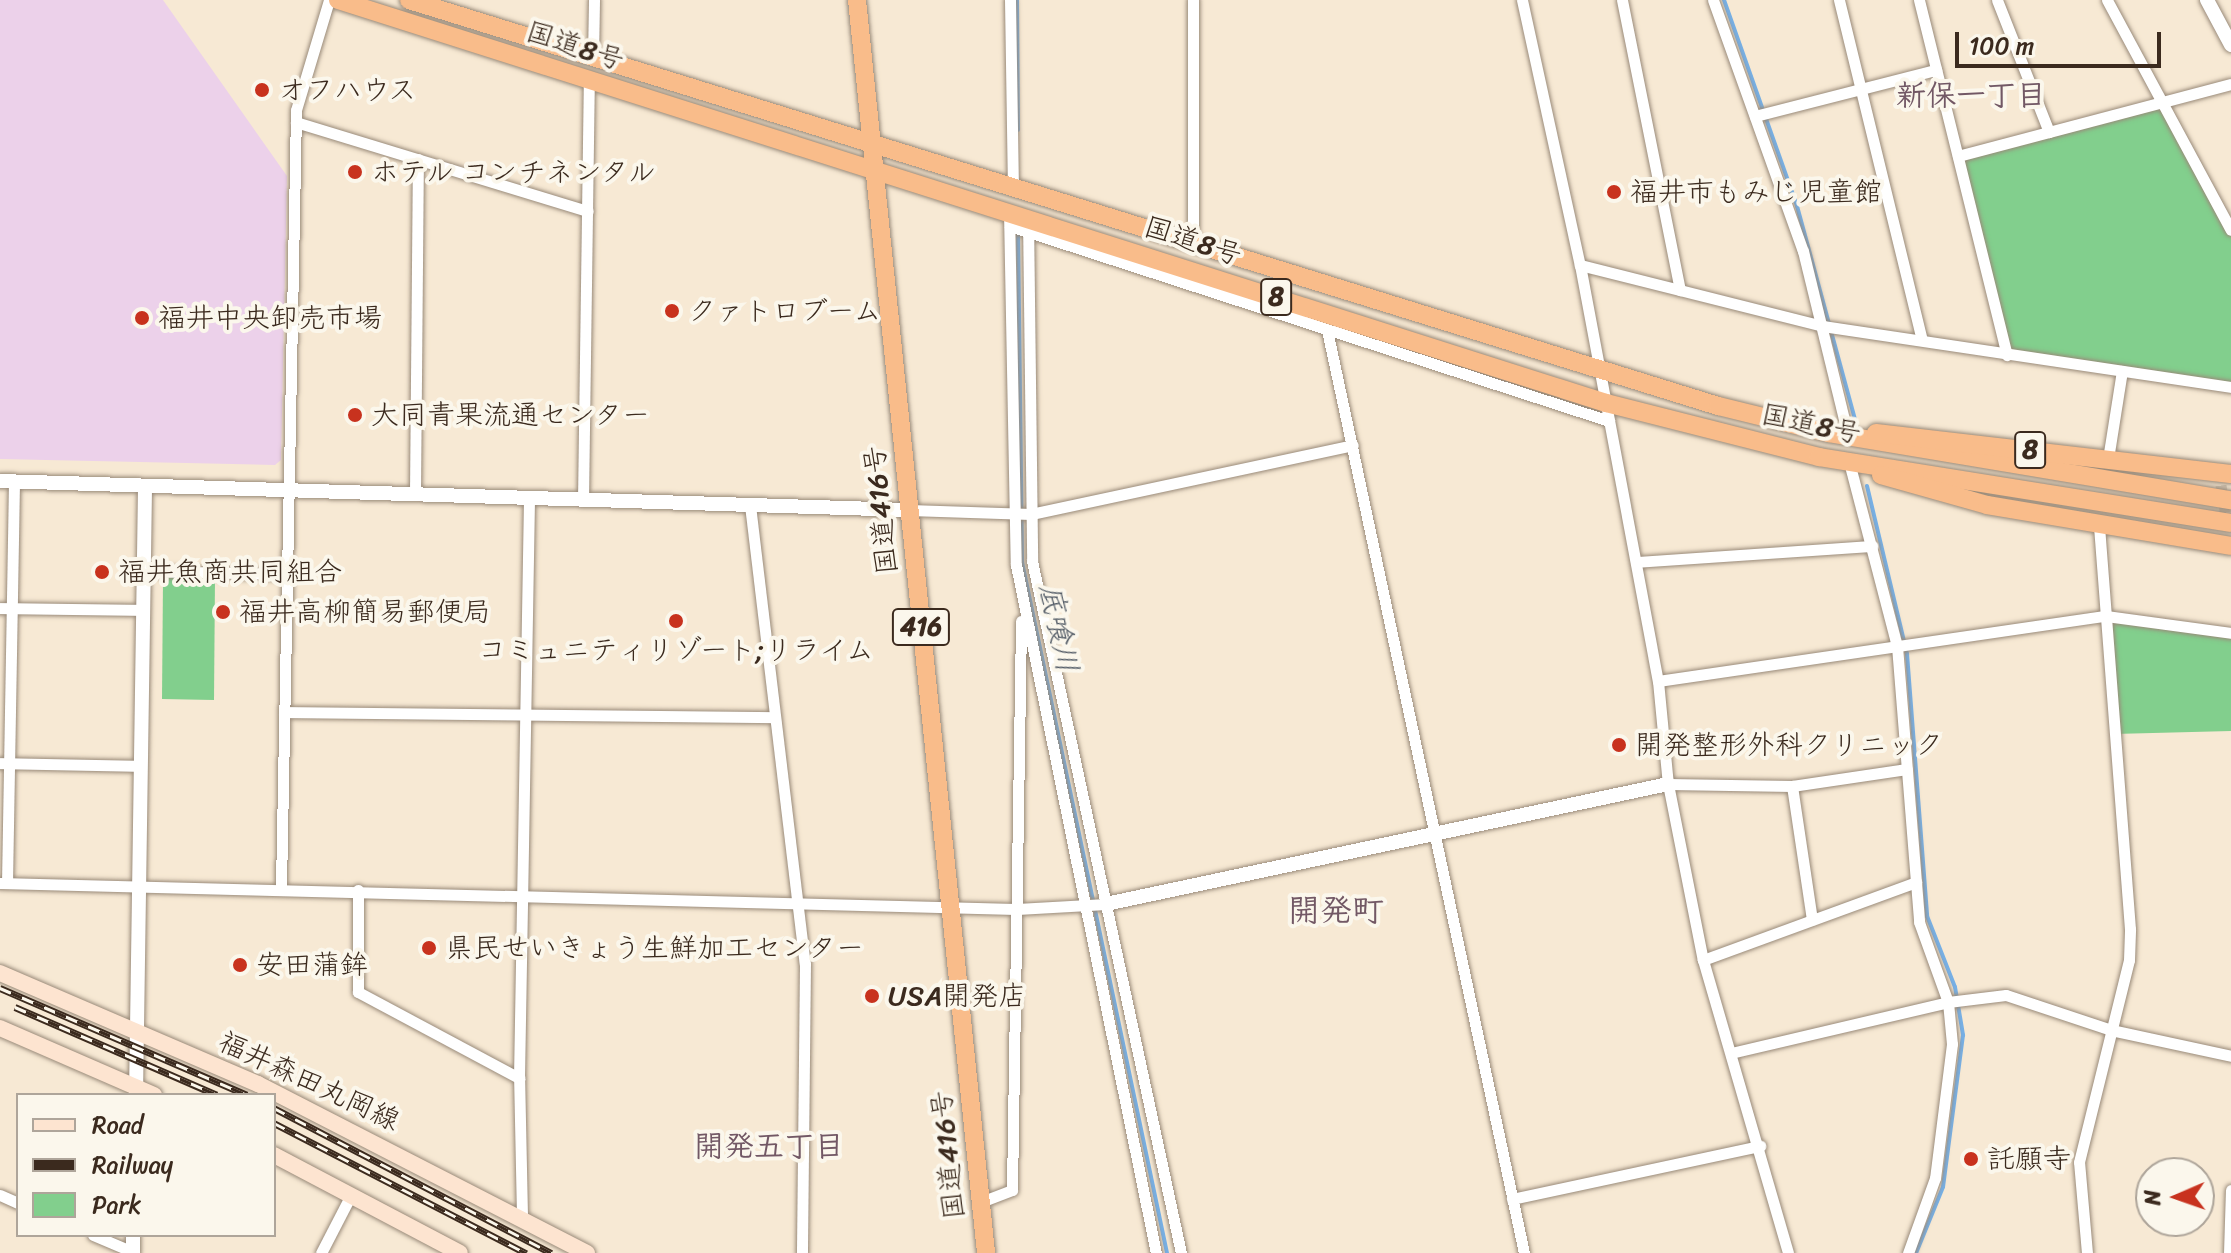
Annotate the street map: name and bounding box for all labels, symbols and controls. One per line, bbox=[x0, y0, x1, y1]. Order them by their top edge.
street label: 国道8号 bbox=[522, 14, 628, 78]
scale bar bbox=[1959, 16, 2165, 66]
text: 100 m bbox=[1969, 25, 2034, 67]
place label: オフハウス bbox=[278, 73, 418, 107]
district label: 新保一丁目 bbox=[1896, 77, 2046, 113]
marker: オフハウス bbox=[253, 81, 271, 99]
place label: ホテル コンチネンタル bbox=[371, 155, 658, 189]
marker: ホテル コンチネンタル bbox=[346, 163, 364, 181]
place label: 福井市もみじ児童館 bbox=[1630, 175, 1882, 209]
marker: 福井市もみじ児童館 bbox=[1605, 183, 1623, 201]
street label: 国道8号 bbox=[1140, 209, 1246, 273]
road number: 8 bbox=[1260, 275, 1292, 319]
place label: クァトロブーム bbox=[688, 294, 883, 328]
place label: 福井中央卸売市場 bbox=[158, 301, 382, 335]
marker: クァトロブーム bbox=[663, 302, 681, 320]
marker: 福井中央卸売市場 bbox=[133, 309, 151, 327]
street label: 国道8号 bbox=[1758, 397, 1864, 451]
place label: 大同青果流通センター bbox=[371, 398, 651, 432]
marker: 大同青果流通センター bbox=[346, 406, 364, 424]
road number: 8 bbox=[2014, 428, 2046, 472]
street label: 国道416号 bbox=[858, 444, 904, 576]
place label: 福井魚商共同組合 bbox=[118, 555, 342, 589]
marker: 福井魚商共同組合 bbox=[93, 563, 111, 581]
water label: 底喰川 bbox=[1032, 580, 1086, 676]
place label: 福井高柳簡易郵便局 bbox=[239, 595, 491, 629]
marker: 福井高柳簡易郵便局 bbox=[214, 603, 232, 621]
road number: 416 bbox=[891, 605, 951, 649]
marker: コミュニティリゾート;リライム bbox=[667, 612, 685, 630]
place label: コミュニティリゾート;リライム bbox=[477, 633, 875, 667]
place label: 開発整形外科クリニック bbox=[1635, 728, 1943, 762]
marker: 開発整形外科クリニック bbox=[1610, 736, 1628, 754]
district label: 開発町 bbox=[1288, 892, 1384, 930]
place label: 県民せいきょう生鮮加工センター bbox=[445, 931, 865, 965]
marker: 県民せいきょう生鮮加工センター bbox=[420, 939, 438, 957]
place label: 安田蒲鉾 bbox=[256, 948, 368, 982]
marker: 安田蒲鉾 bbox=[231, 956, 249, 974]
place label: USA開発店 bbox=[888, 979, 1026, 1013]
marker: USA開発店 bbox=[863, 987, 881, 1005]
street label: 福井森田丸岡線 bbox=[213, 1024, 405, 1138]
street label: 国道416号 bbox=[925, 1089, 971, 1221]
legend bbox=[16, 1093, 276, 1237]
text: Road bbox=[92, 1104, 143, 1146]
district label: 開発五丁目 bbox=[694, 1128, 844, 1164]
place label: 託願寺 bbox=[1987, 1142, 2071, 1176]
text: Railway bbox=[92, 1144, 173, 1186]
marker: 託願寺 bbox=[1962, 1150, 1980, 1168]
north arrow bbox=[2135, 1157, 2215, 1237]
text: Park bbox=[92, 1184, 141, 1226]
text: N bbox=[2133, 1189, 2172, 1206]

